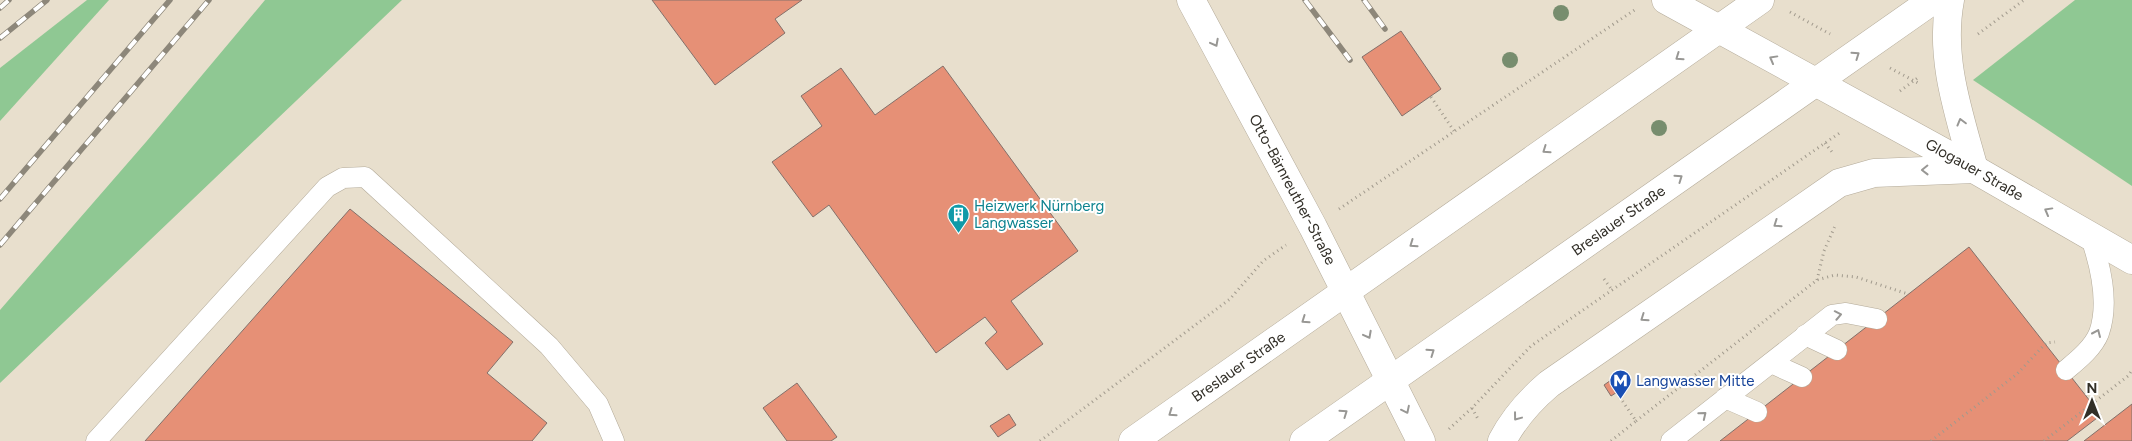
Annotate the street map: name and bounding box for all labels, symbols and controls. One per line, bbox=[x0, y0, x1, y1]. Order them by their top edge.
one-way arrow bbox=[1209, 37, 1219, 46]
one-way arrow bbox=[1675, 51, 1685, 60]
one-way arrow bbox=[1850, 52, 1860, 61]
one-way arrow bbox=[1770, 55, 1779, 65]
street label: Otto-Bärnreuther-Straße bbox=[1245, 111, 1340, 268]
one-way arrow bbox=[1956, 118, 1967, 127]
street label: Glogauer Straße bbox=[1922, 135, 2027, 204]
one-way arrow bbox=[1542, 144, 1552, 153]
one-way arrow bbox=[1921, 165, 1929, 175]
one-way arrow bbox=[1673, 175, 1683, 184]
street label: Breslauer Straße bbox=[1568, 182, 1669, 260]
place label: Heizwerk Nürnberg Langwasser bbox=[974, 197, 1104, 232]
building icon: Heizwerk Nürnberg Langwasser bbox=[946, 203, 970, 234]
one-way arrow bbox=[2044, 207, 2053, 217]
one-way arrow bbox=[1774, 218, 1783, 227]
one-way arrow bbox=[1409, 238, 1419, 247]
one-way arrow bbox=[1834, 310, 1842, 320]
one-way arrow bbox=[1640, 312, 1650, 321]
one-way arrow bbox=[1301, 314, 1311, 323]
street label: Breslauer Straße bbox=[1188, 328, 1289, 406]
one-way arrow bbox=[2090, 329, 2101, 338]
one-way arrow bbox=[1361, 330, 1371, 339]
one-way arrow bbox=[1425, 349, 1435, 358]
metro station icon: Langwasser Mitte bbox=[1608, 369, 1632, 400]
place label: Langwasser Mitte bbox=[1636, 372, 1754, 390]
north arrow bbox=[2067, 376, 2117, 426]
text: N bbox=[2087, 380, 2097, 397]
one-way arrow bbox=[1400, 405, 1410, 414]
one-way arrow bbox=[1168, 407, 1178, 416]
one-way arrow bbox=[1338, 410, 1347, 419]
one-way arrow bbox=[1514, 411, 1522, 420]
one-way arrow bbox=[1698, 412, 1707, 421]

